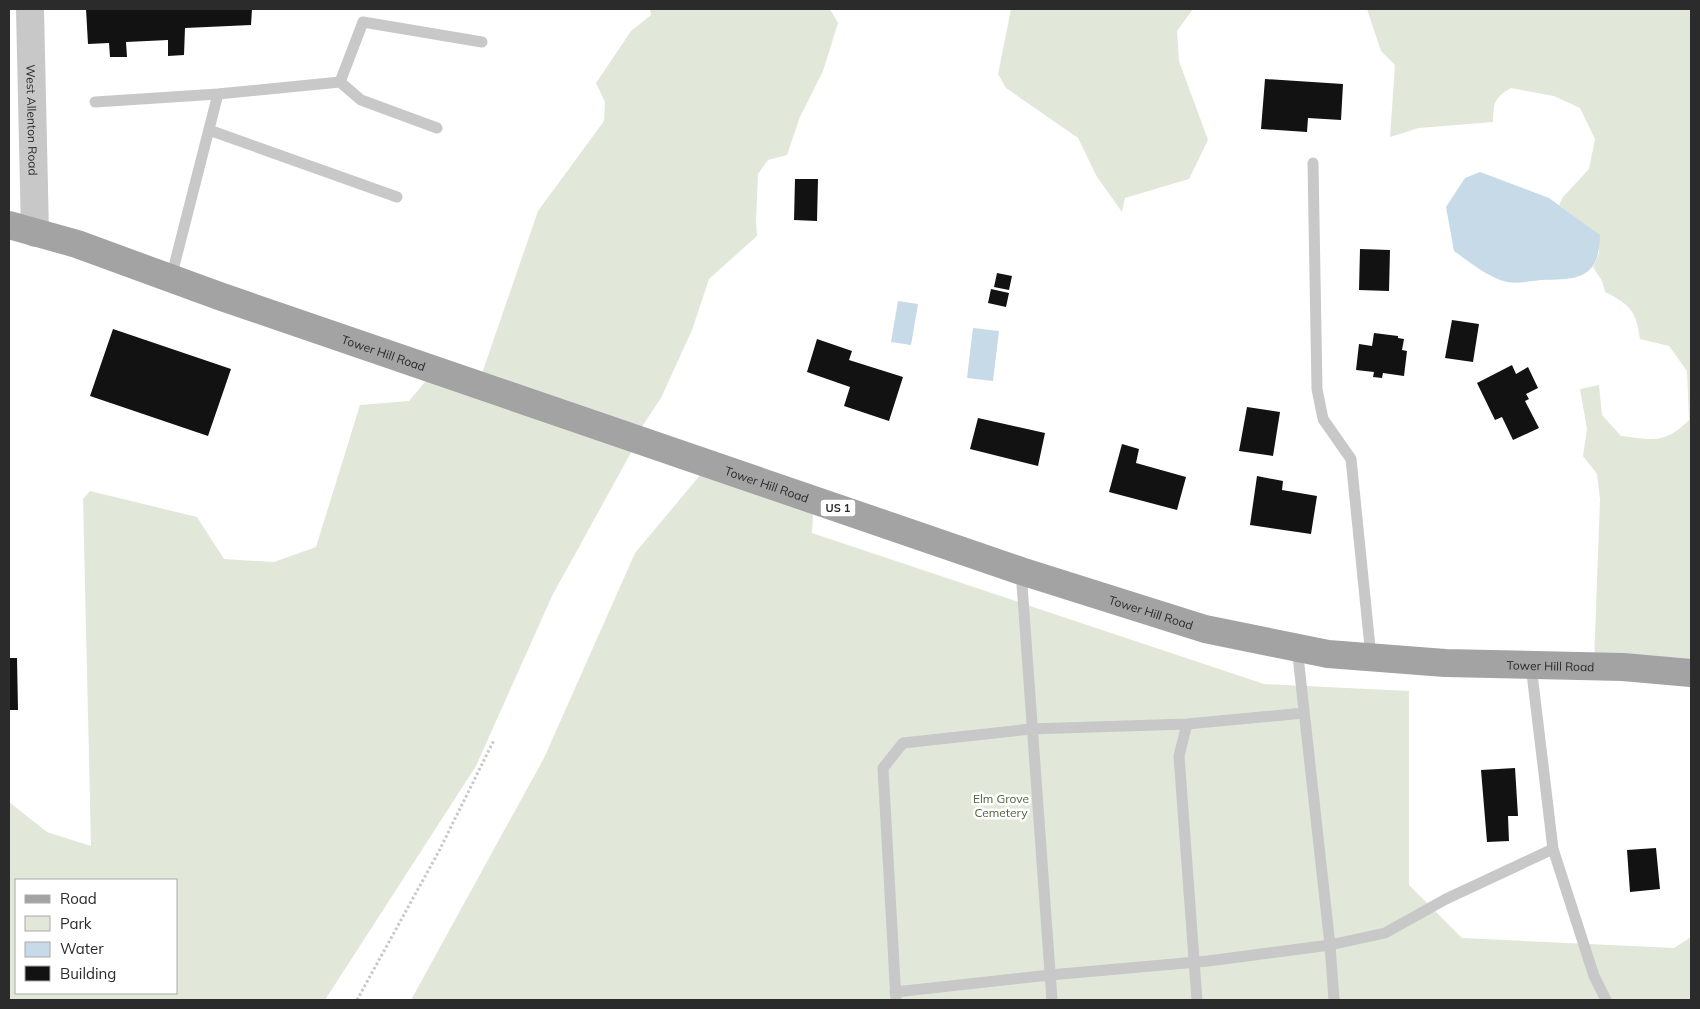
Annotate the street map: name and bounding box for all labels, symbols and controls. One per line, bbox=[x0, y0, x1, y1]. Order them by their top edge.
street label: West Allenton Road bbox=[24, 64, 41, 176]
street label: Tower Hill Road bbox=[340, 331, 428, 374]
street label: Tower Hill Road bbox=[723, 463, 811, 505]
road number: US 1 bbox=[820, 499, 856, 516]
street label: Tower Hill Road bbox=[1107, 592, 1195, 632]
street label: Tower Hill Road bbox=[1506, 657, 1595, 674]
park label: Elm Grove Cemetery bbox=[973, 791, 1029, 820]
legend bbox=[15, 879, 178, 994]
text: Road bbox=[60, 889, 97, 908]
text: Park bbox=[60, 914, 92, 933]
text: Water bbox=[60, 939, 104, 958]
text: Building bbox=[60, 964, 116, 983]

